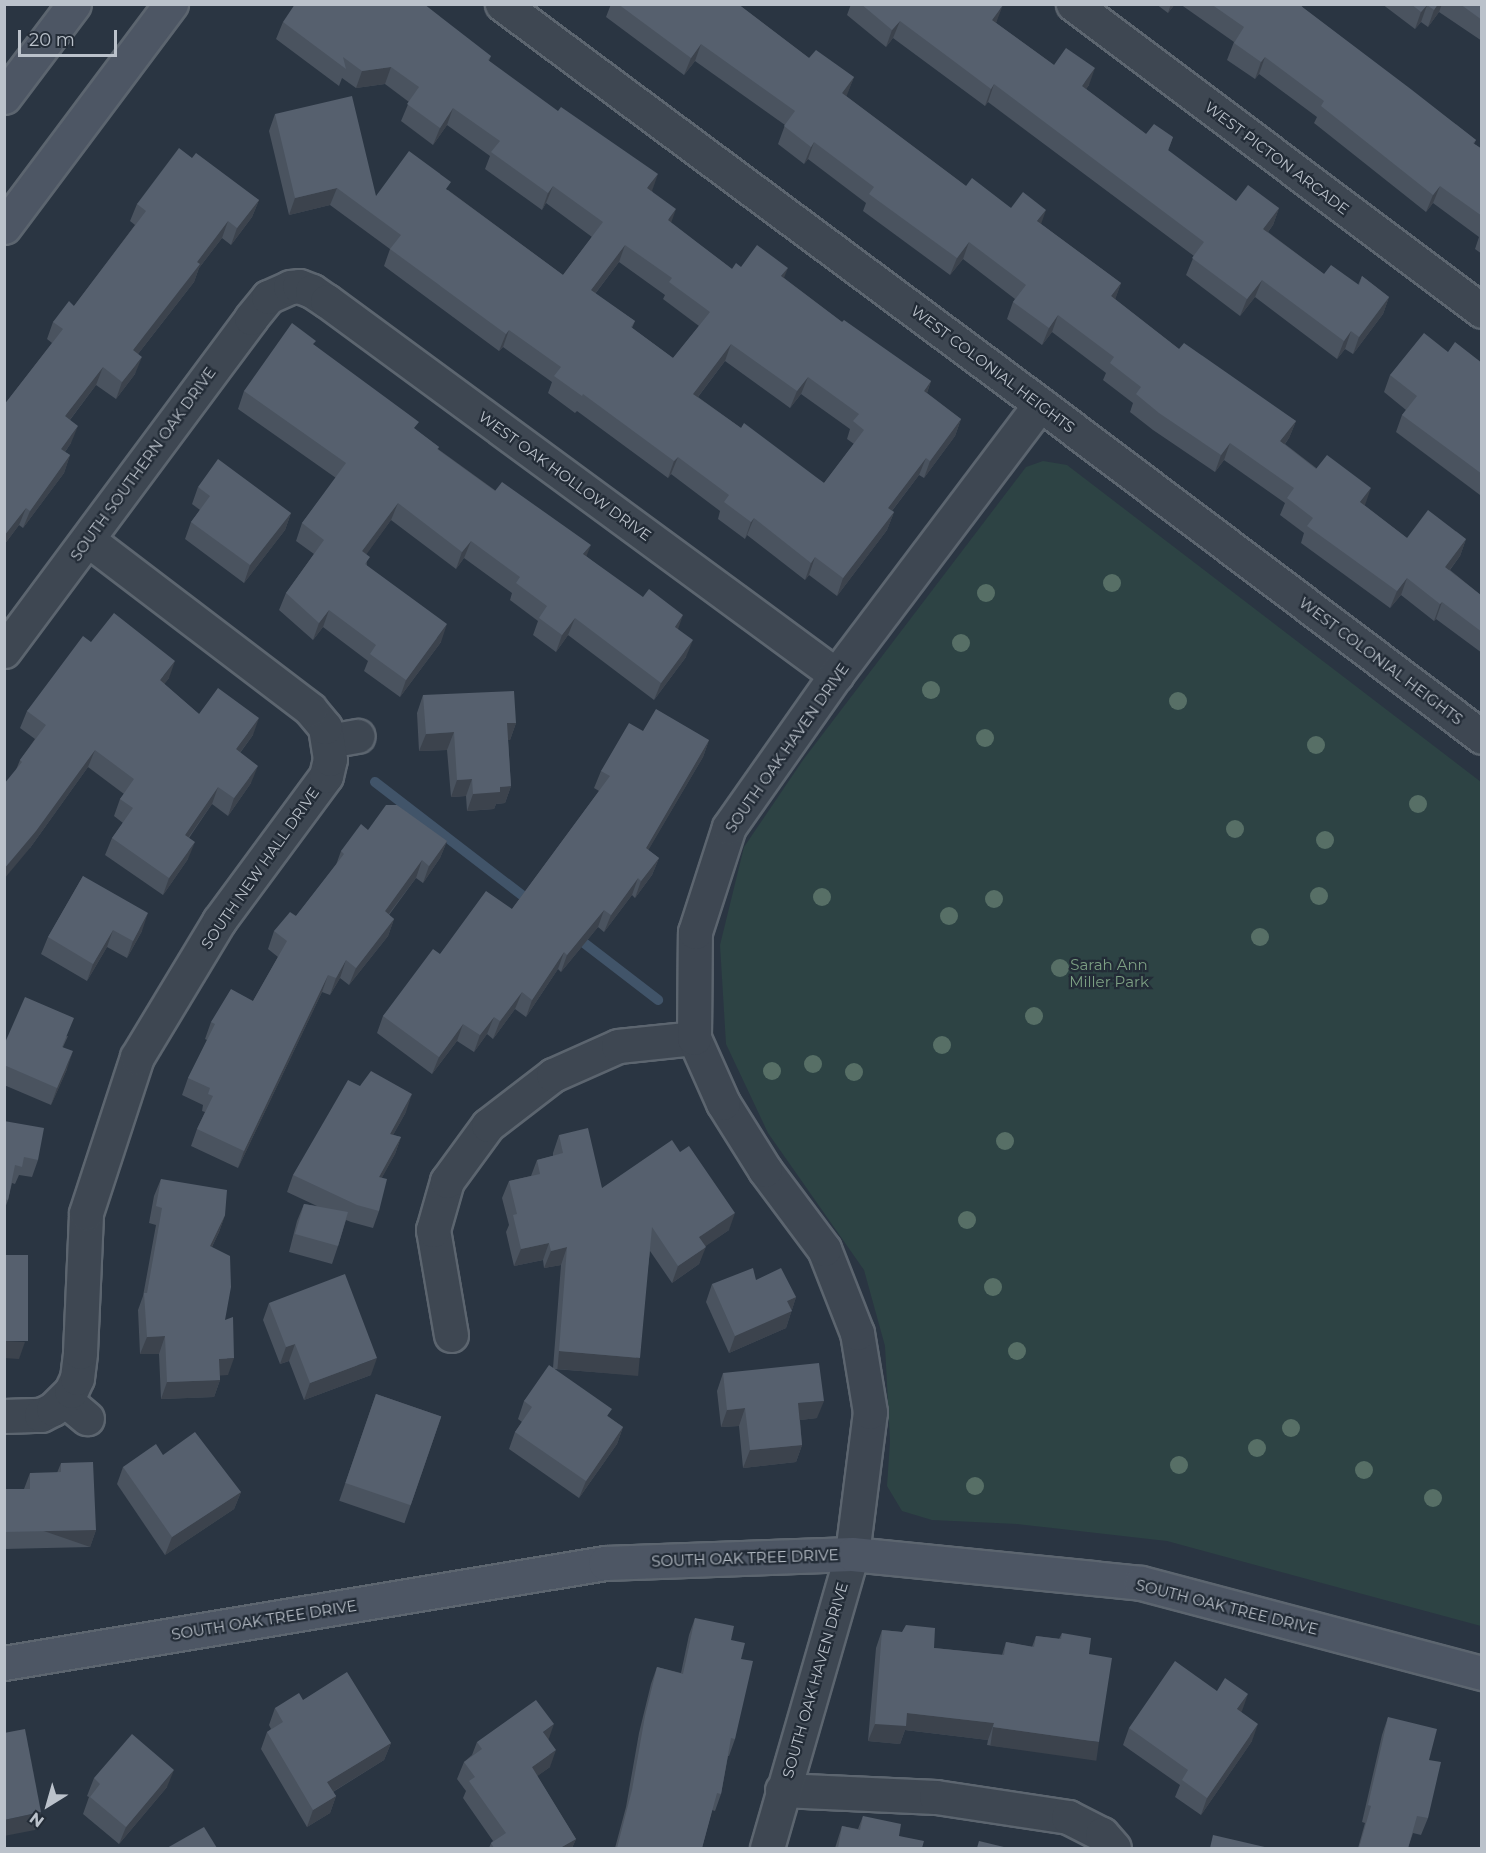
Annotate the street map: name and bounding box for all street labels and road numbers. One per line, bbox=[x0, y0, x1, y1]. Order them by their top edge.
street label: WEST PICTON ARCADE bbox=[1201, 98, 1353, 218]
street label: WEST COLONIAL HEIGHTS bbox=[908, 301, 1078, 437]
street label: SOUTH SOUTHERN OAK DRIVE bbox=[67, 364, 219, 564]
street label: WEST OAK HOLLOW DRIVE bbox=[475, 407, 655, 545]
street label: WEST COLONIAL HEIGHTS bbox=[1296, 593, 1466, 729]
street label: SOUTH OAK HAVEN DRIVE bbox=[722, 660, 852, 836]
street label: SOUTH NEW HALL DRIVE bbox=[197, 784, 323, 952]
street label: SOUTH OAK TREE DRIVE bbox=[651, 1546, 839, 1570]
street label: SOUTH OAK TREE DRIVE bbox=[1134, 1576, 1320, 1638]
street label: SOUTH OAK HAVEN DRIVE bbox=[778, 1580, 852, 1780]
street label: SOUTH OAK TREE DRIVE bbox=[170, 1596, 358, 1644]

